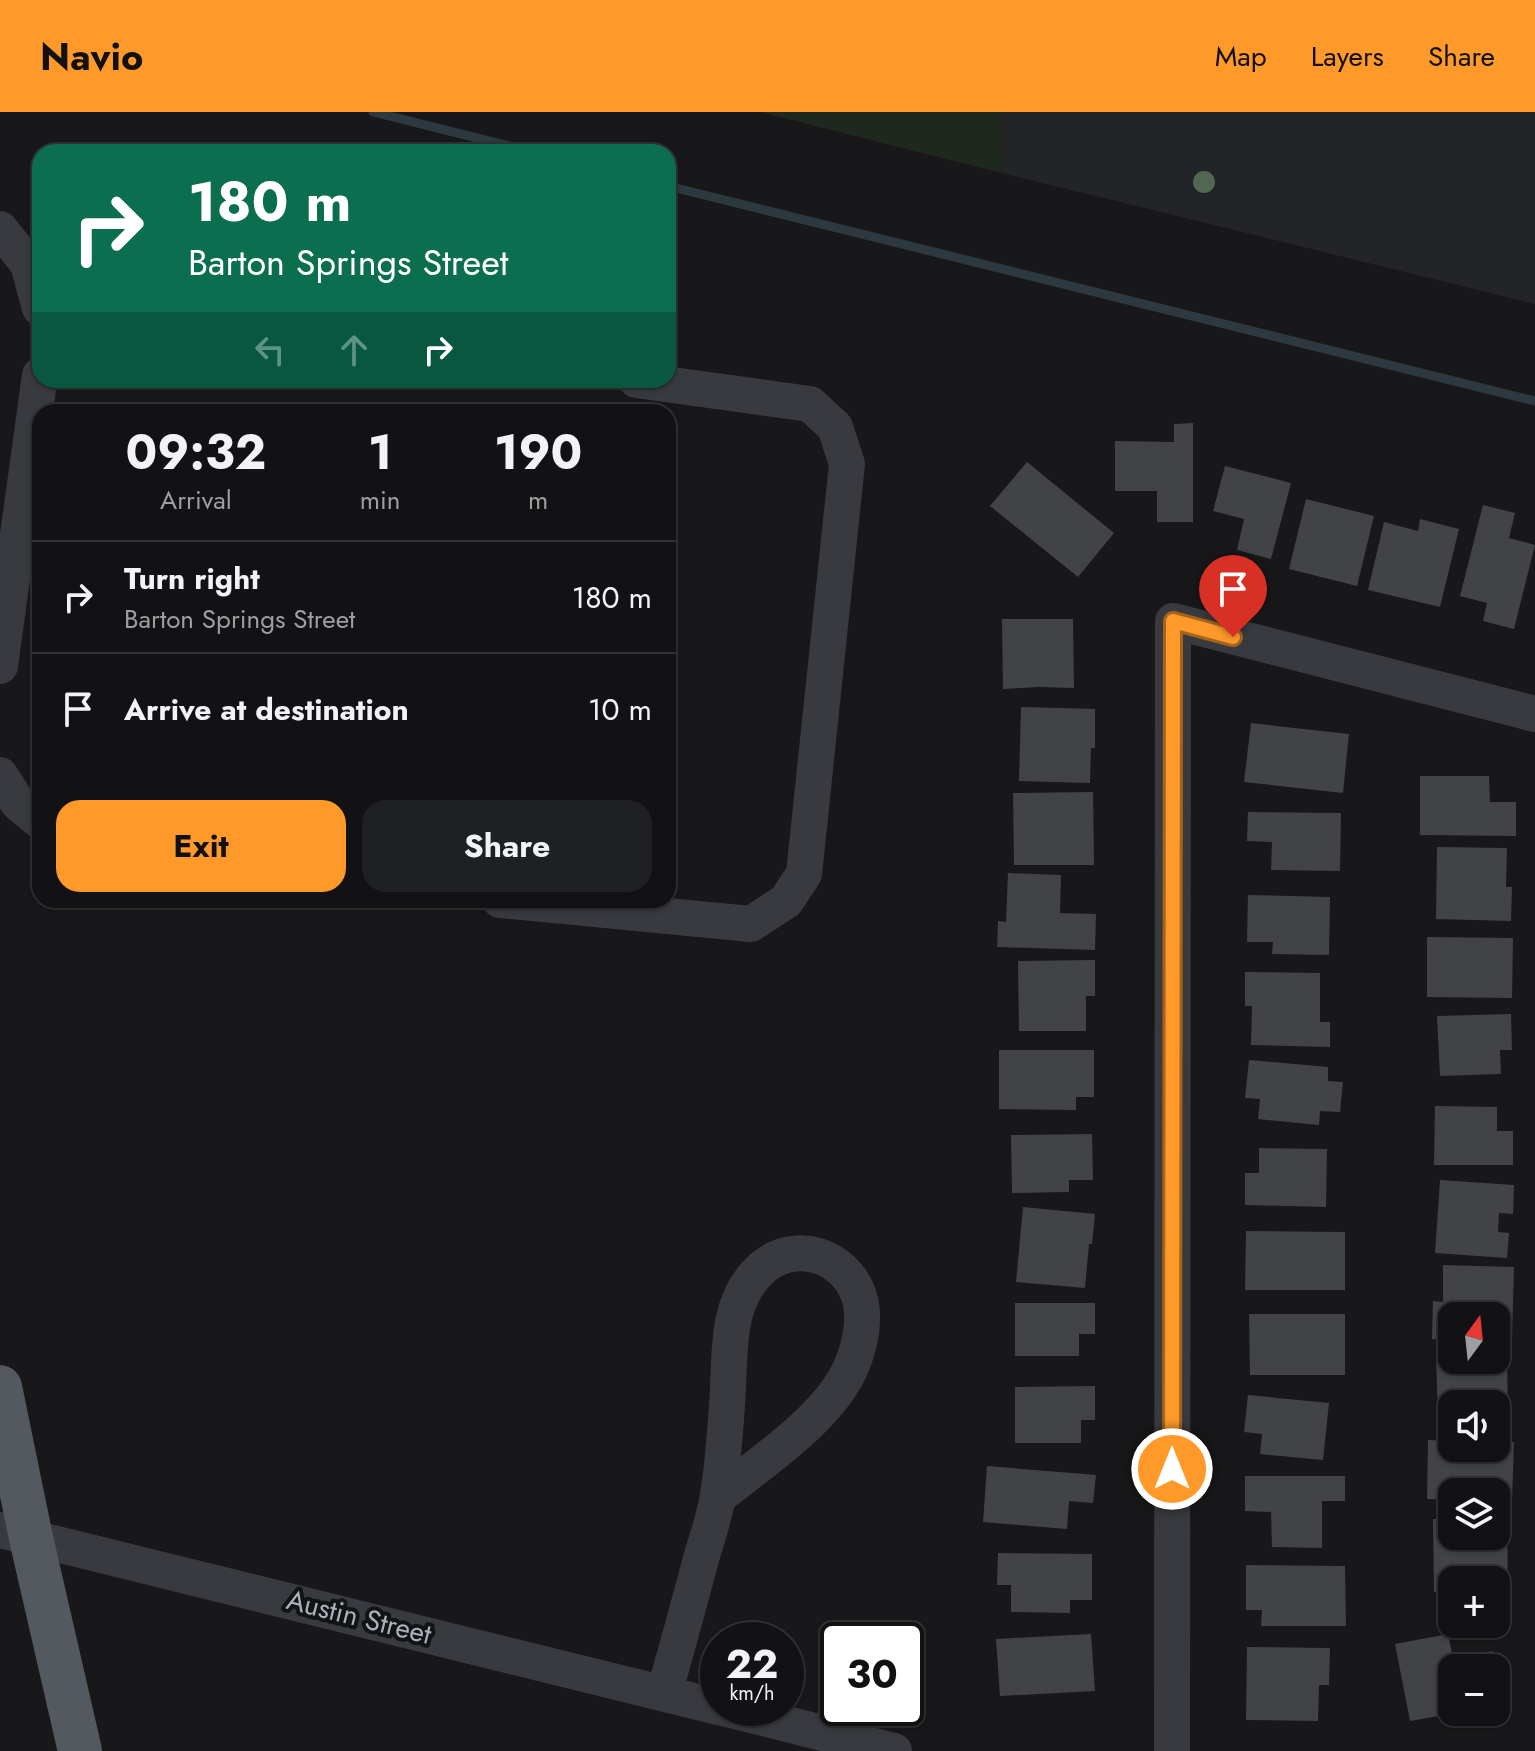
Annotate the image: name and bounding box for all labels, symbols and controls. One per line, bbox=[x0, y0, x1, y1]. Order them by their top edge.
text: Navio bbox=[40, 29, 143, 84]
text: Map bbox=[1215, 36, 1267, 77]
text: Layers bbox=[1311, 36, 1384, 77]
text: Share bbox=[1428, 36, 1495, 77]
text: 180 m bbox=[188, 161, 351, 242]
icon: right bbox=[56, 176, 160, 280]
text: Barton Springs Street bbox=[188, 236, 508, 288]
icon: left bbox=[248, 328, 292, 372]
icon: ahead bbox=[332, 328, 376, 372]
icon: right bbox=[416, 328, 460, 372]
text: 09:32 bbox=[126, 418, 266, 487]
text: 1 bbox=[368, 418, 392, 487]
text: 190 bbox=[494, 418, 582, 487]
text: Arrival bbox=[160, 481, 232, 519]
text: min bbox=[360, 481, 401, 519]
text: m bbox=[528, 481, 548, 519]
pin bbox=[1199, 555, 1267, 637]
text: Turn right bbox=[124, 557, 260, 600]
icon: arrive bbox=[1211, 567, 1255, 611]
icon: right bbox=[56, 575, 100, 619]
text: 180 m bbox=[572, 576, 652, 619]
text: Barton Springs Street bbox=[124, 600, 355, 638]
icon: arrive bbox=[56, 687, 100, 731]
text: Arrive at destination bbox=[124, 688, 409, 731]
text: 10 m bbox=[588, 688, 652, 731]
button: Exit bbox=[56, 800, 346, 892]
button: Share bbox=[362, 800, 652, 892]
north arrow bbox=[1438, 1302, 1510, 1374]
map controls bbox=[1438, 1302, 1510, 1726]
button: sound bbox=[1438, 1390, 1510, 1462]
position arrow bbox=[1130, 1427, 1214, 1511]
button: layers bbox=[1438, 1478, 1510, 1550]
button: + bbox=[1438, 1566, 1510, 1638]
street label: Austin Street bbox=[282, 1579, 436, 1655]
speed limit sign: 30 bbox=[820, 1622, 924, 1726]
text: 22 bbox=[726, 1635, 778, 1693]
button: − bbox=[1438, 1654, 1510, 1726]
text: km/h bbox=[729, 1679, 775, 1708]

